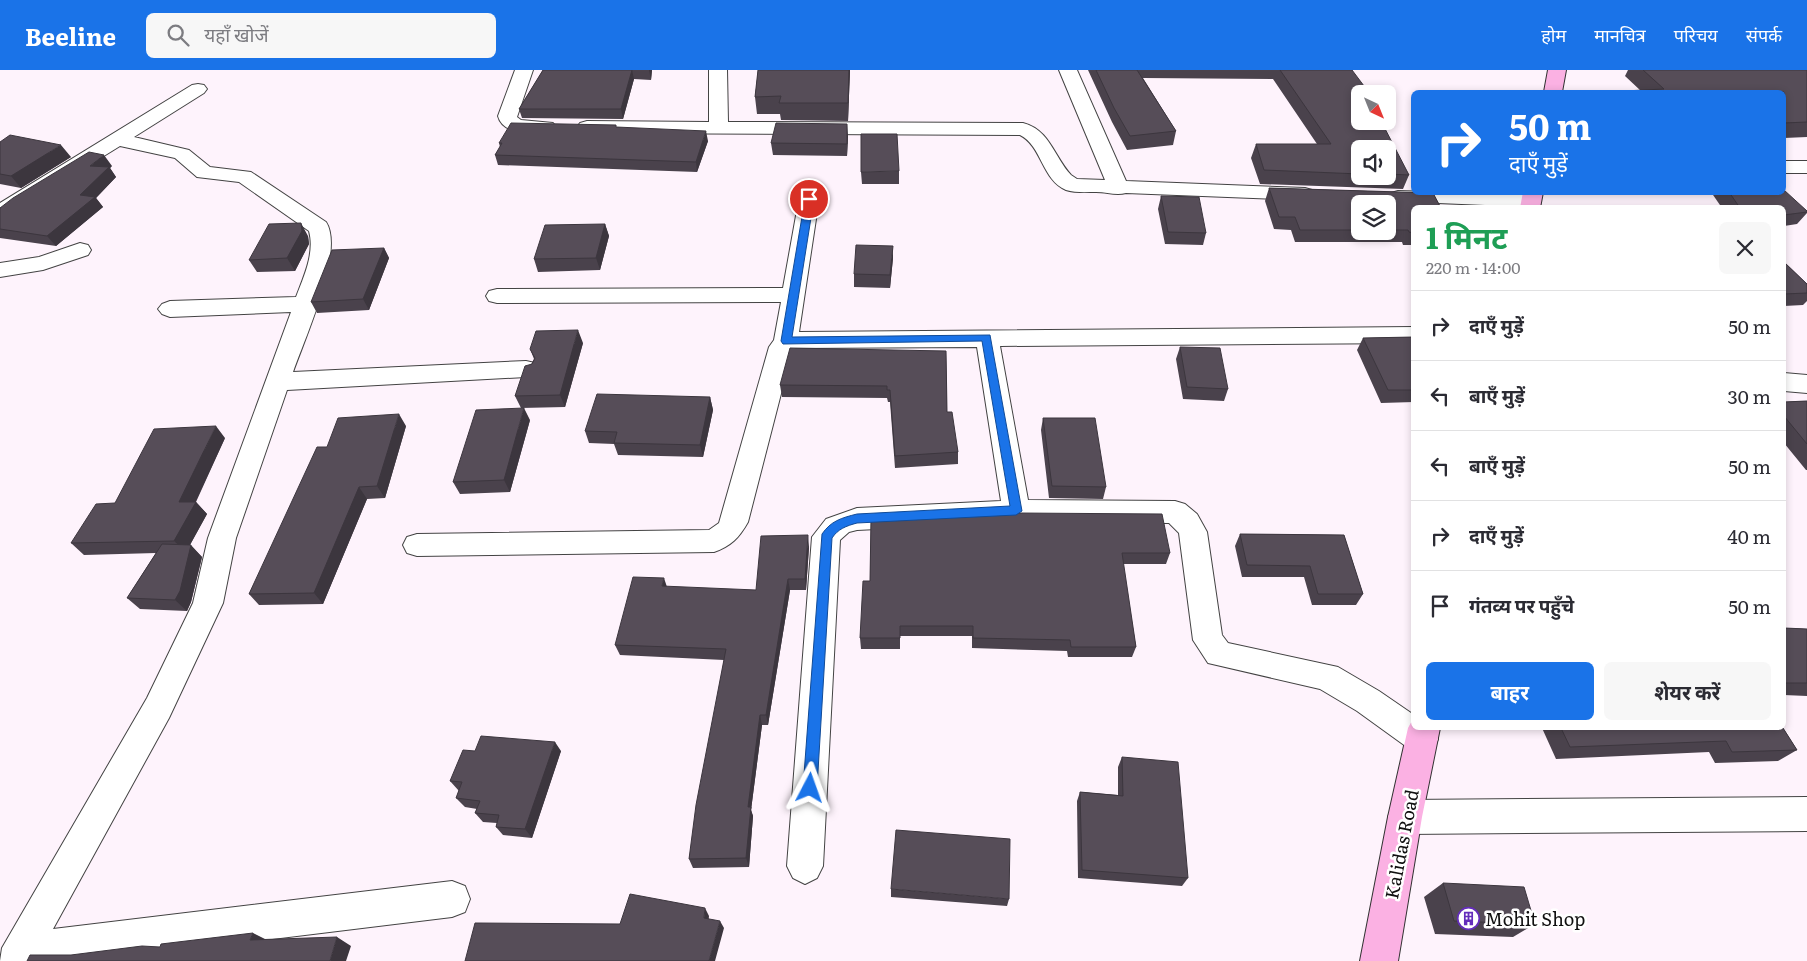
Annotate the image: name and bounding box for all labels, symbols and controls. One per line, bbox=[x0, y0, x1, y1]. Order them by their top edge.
search box bbox=[146, 13, 496, 58]
text: Beeline bbox=[25, 18, 116, 53]
text: यहाँ खोजें bbox=[204, 20, 269, 48]
icon: search bbox=[164, 21, 192, 49]
text: होम bbox=[1541, 21, 1566, 48]
text: मानचित्र bbox=[1594, 21, 1646, 48]
text: परिचय bbox=[1674, 21, 1718, 48]
text: संपर्क bbox=[1746, 21, 1782, 48]
north arrow bbox=[1351, 85, 1396, 130]
map controls bbox=[1351, 85, 1396, 240]
text: 50 m bbox=[1509, 99, 1592, 151]
icon: right bbox=[1426, 110, 1491, 175]
button: sound bbox=[1351, 140, 1396, 185]
text: दाएँ मुड़ें bbox=[1509, 146, 1568, 179]
pin bbox=[788, 178, 830, 220]
icon: arrive bbox=[795, 185, 823, 213]
button: layers bbox=[1351, 195, 1396, 240]
text: 1 मिनट bbox=[1426, 214, 1507, 258]
button: close bbox=[1719, 222, 1771, 274]
text: 220 m · 14:00 bbox=[1426, 255, 1520, 279]
text: दाएँ मुड़ें bbox=[1469, 311, 1524, 339]
icon: right bbox=[1426, 312, 1454, 340]
text: 50 m bbox=[1728, 312, 1771, 340]
text: बाएँ मुड़ें bbox=[1469, 381, 1525, 409]
icon: left bbox=[1426, 382, 1454, 410]
text: 30 m bbox=[1727, 382, 1771, 410]
text: बाएँ मुड़ें bbox=[1469, 451, 1525, 479]
icon: left bbox=[1426, 452, 1454, 480]
text: 50 m bbox=[1728, 452, 1771, 480]
text: दाएँ मुड़ें bbox=[1469, 521, 1524, 549]
icon: right bbox=[1426, 522, 1454, 550]
text: 40 m bbox=[1727, 522, 1771, 550]
text: गंतव्य पर पहुँचे bbox=[1469, 591, 1574, 619]
icon: arrive bbox=[1426, 592, 1454, 620]
text: 50 m bbox=[1728, 592, 1771, 620]
button: बाहर bbox=[1426, 662, 1594, 720]
button: शेयर करें bbox=[1604, 662, 1771, 720]
position arrow bbox=[783, 761, 835, 813]
street label: Kalidas Road bbox=[1377, 787, 1425, 901]
place label: Mohit Shop bbox=[1485, 905, 1585, 932]
building icon: Mohit Shop bbox=[1457, 906, 1481, 930]

